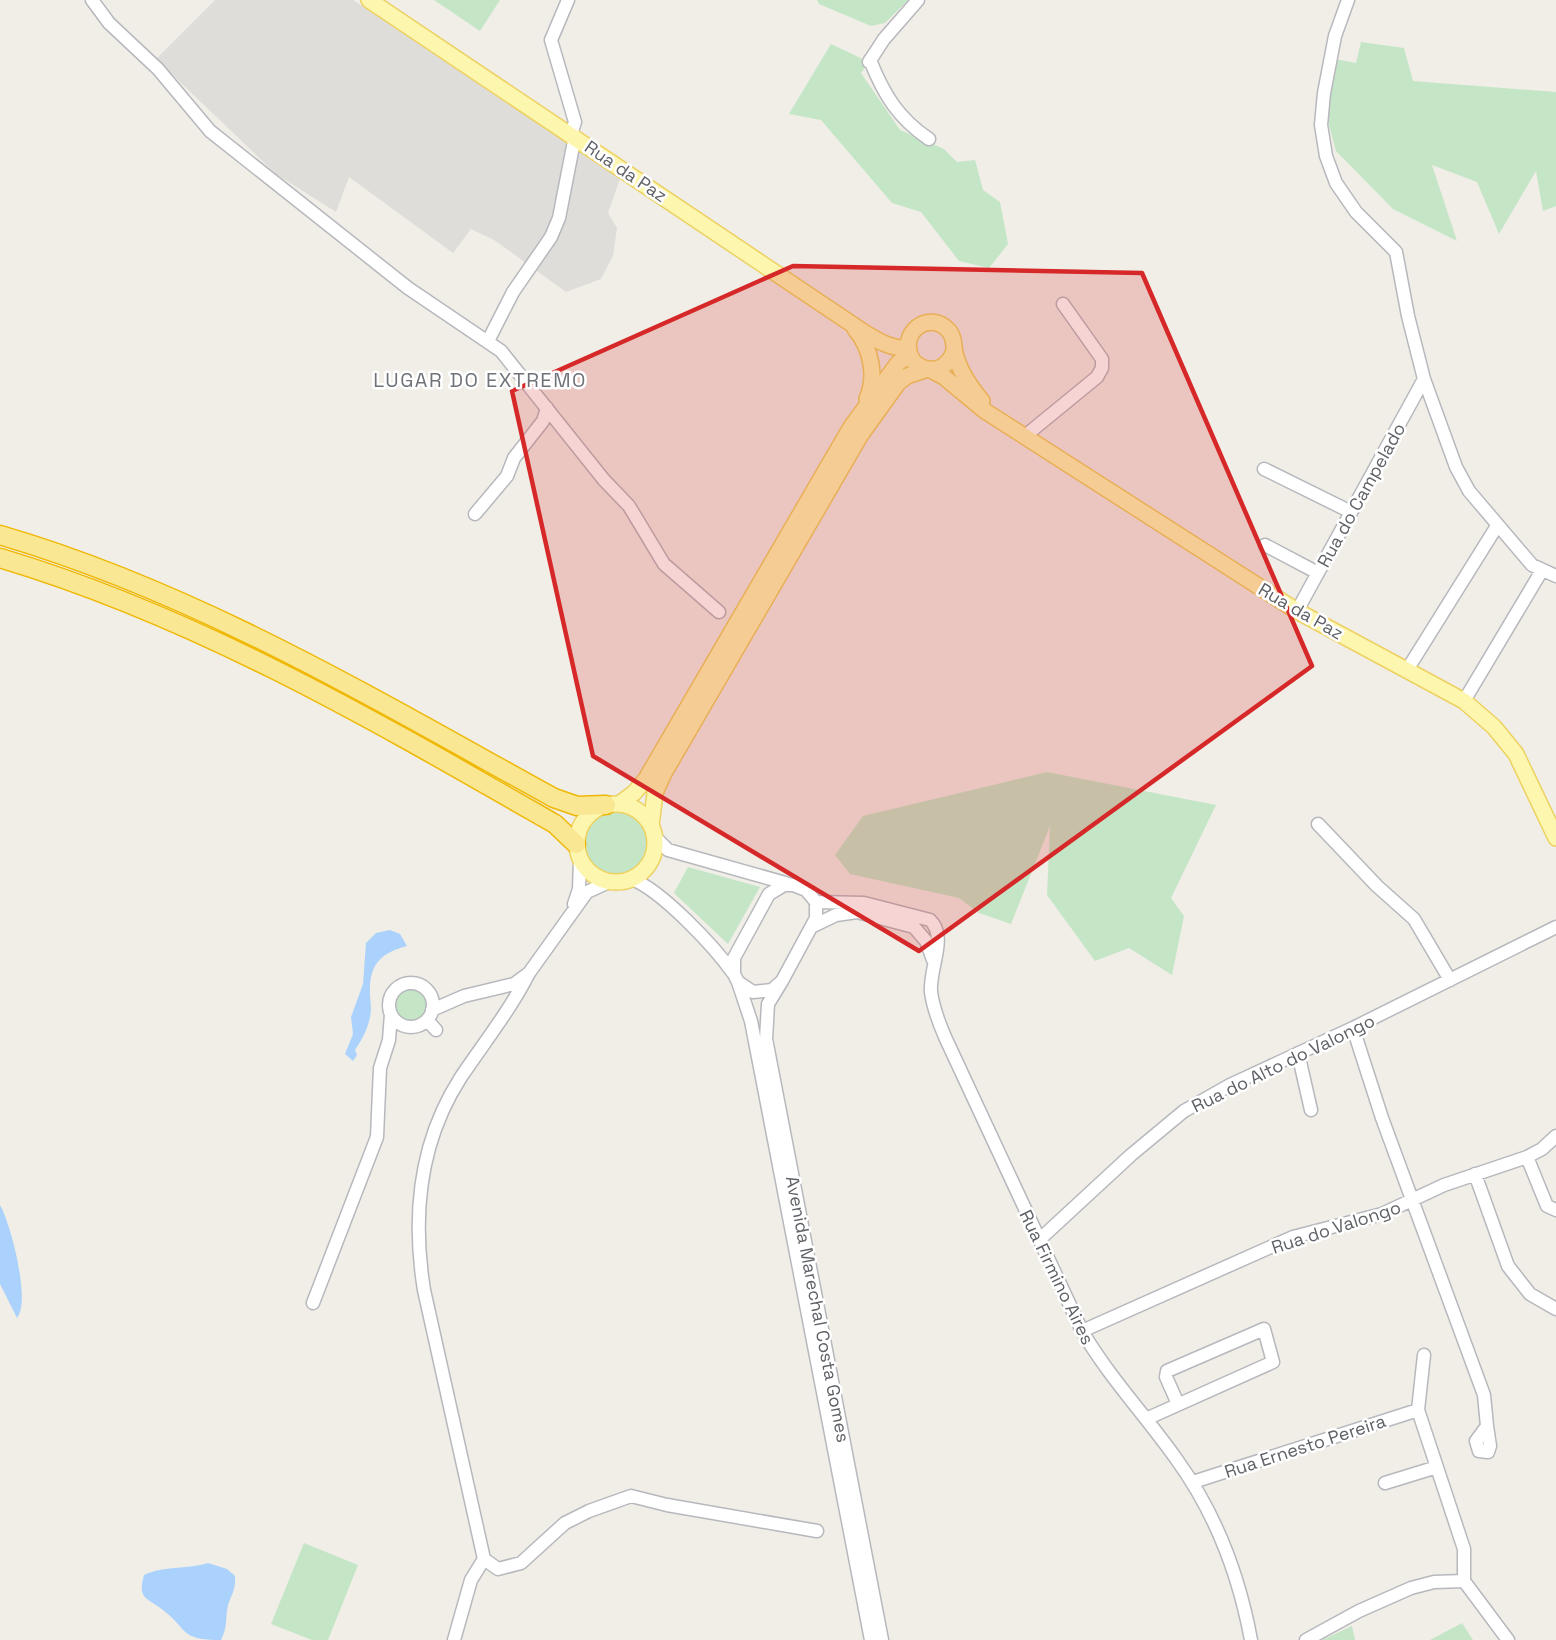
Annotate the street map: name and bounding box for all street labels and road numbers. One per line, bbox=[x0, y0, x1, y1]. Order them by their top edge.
street label: Rua da Paz bbox=[580, 135, 672, 207]
street label: Rua do Campelado bbox=[1312, 419, 1410, 571]
street label: Rua da Paz bbox=[1254, 577, 1348, 645]
street label: Rua do Alto do Valongo bbox=[1188, 1009, 1378, 1117]
street label: Avenida Marechal Costa Gomes bbox=[781, 1174, 855, 1444]
street label: Rua do Valongo bbox=[1268, 1195, 1404, 1259]
street label: Rua Firmino Aires bbox=[1014, 1206, 1100, 1348]
street label: Rua Ernesto Pereira bbox=[1221, 1409, 1389, 1483]

